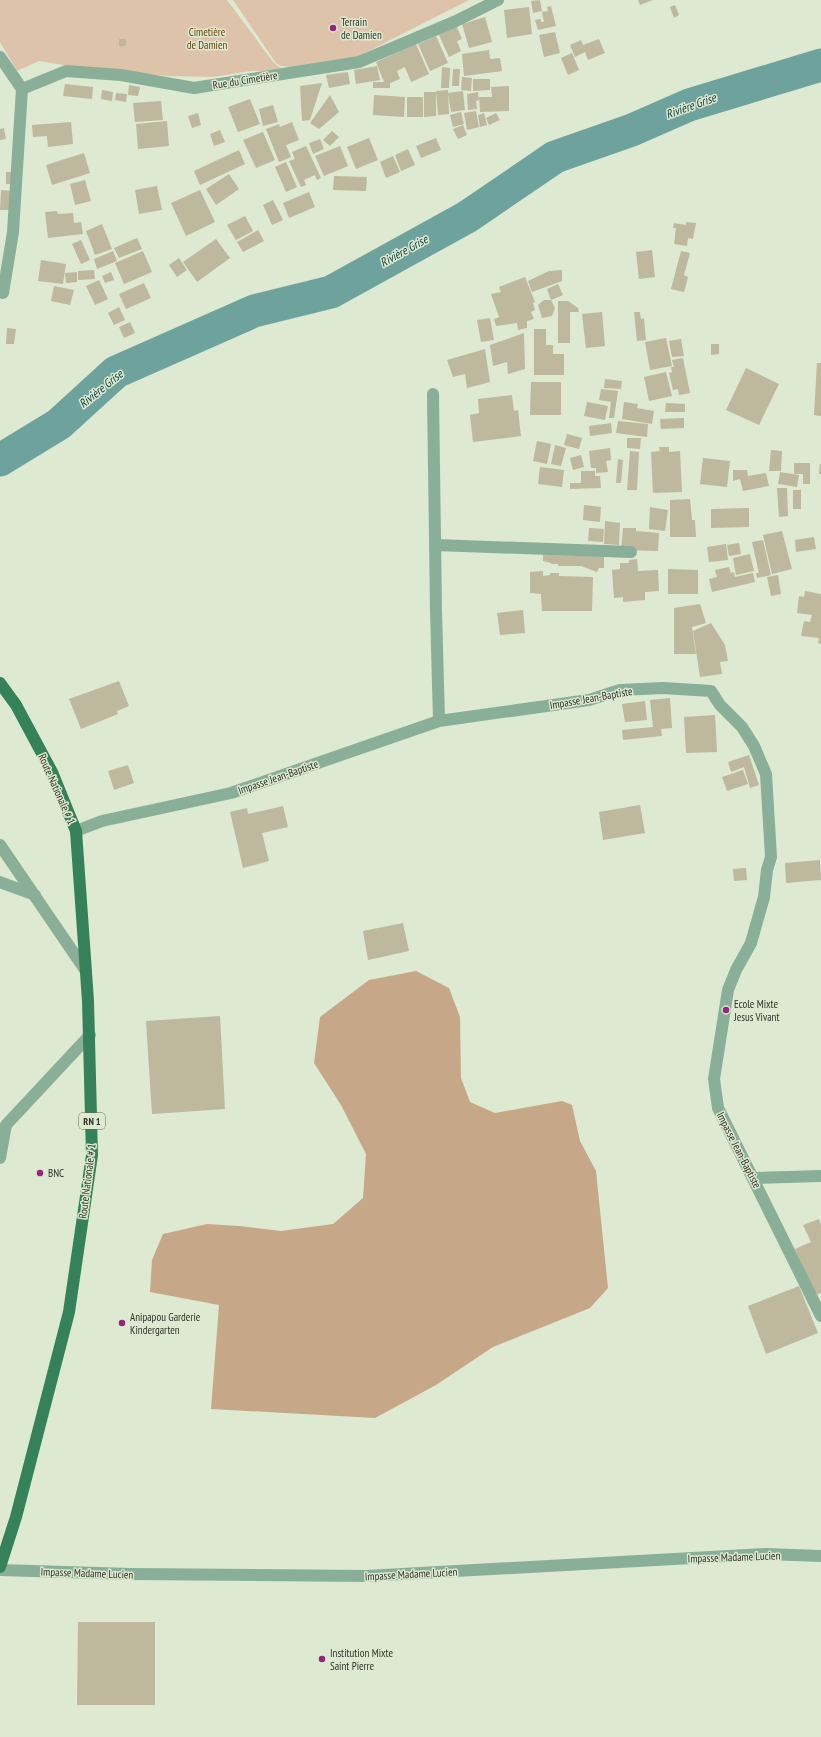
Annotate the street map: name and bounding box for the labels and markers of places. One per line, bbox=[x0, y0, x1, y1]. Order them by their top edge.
place label: Terrain de Damien bbox=[341, 15, 382, 42]
marker: Terrain de Damien bbox=[328, 23, 338, 33]
place label: Ecole Mixte Jesus Vivant bbox=[733, 997, 779, 1024]
marker: Ecole Mixte Jesus Vivant bbox=[721, 1005, 731, 1015]
place label: BNC bbox=[48, 1166, 64, 1180]
marker: BNC bbox=[35, 1168, 45, 1178]
place label: Anipapou Garderie Kindergarten bbox=[130, 1310, 201, 1337]
marker: Anipapou Garderie Kindergarten bbox=[117, 1318, 127, 1328]
place label: Institution Mixte Saint Pierre bbox=[330, 1646, 394, 1673]
marker: Institution Mixte Saint Pierre bbox=[317, 1654, 327, 1664]

